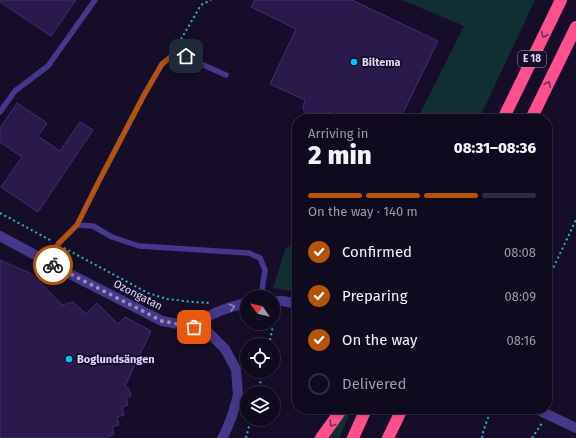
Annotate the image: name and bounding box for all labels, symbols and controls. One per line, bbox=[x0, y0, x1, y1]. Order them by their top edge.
one-way arrow bbox=[541, 31, 549, 38]
pin bbox=[169, 39, 203, 73]
icon: home bbox=[175, 45, 197, 67]
road number: E 18 bbox=[518, 51, 546, 67]
place label: Biltema bbox=[362, 56, 401, 69]
marker: Biltema bbox=[349, 57, 359, 67]
one-way arrow bbox=[543, 81, 551, 88]
text: Arriving in bbox=[308, 126, 368, 141]
text: 08:31–08:36 bbox=[454, 139, 536, 157]
text: 2 min bbox=[308, 140, 372, 171]
text: On the way · 140 m bbox=[308, 204, 418, 219]
icon: check bbox=[308, 241, 330, 263]
text: Confirmed bbox=[342, 243, 412, 261]
courier bbox=[33, 245, 73, 285]
text: 08:08 bbox=[504, 245, 536, 260]
icon: bike bbox=[42, 254, 64, 276]
street label: Ozongatan bbox=[111, 277, 165, 313]
icon: check bbox=[308, 285, 330, 307]
text: Preparing bbox=[342, 287, 407, 305]
text: 08:09 bbox=[505, 289, 536, 304]
north arrow bbox=[240, 290, 280, 330]
map controls bbox=[240, 290, 280, 426]
one-way arrow bbox=[228, 303, 235, 312]
pin bbox=[177, 310, 211, 344]
icon: bag bbox=[183, 316, 205, 338]
icon: check bbox=[308, 329, 330, 351]
text: On the way bbox=[342, 331, 417, 349]
text: 08:16 bbox=[506, 333, 536, 348]
button: locate bbox=[240, 338, 280, 378]
place label: Boglundsängen bbox=[77, 353, 155, 366]
marker: Boglundsängen bbox=[64, 354, 74, 364]
text: Delivered bbox=[342, 375, 406, 393]
button: layers bbox=[240, 386, 280, 426]
one-way arrow bbox=[330, 419, 337, 426]

